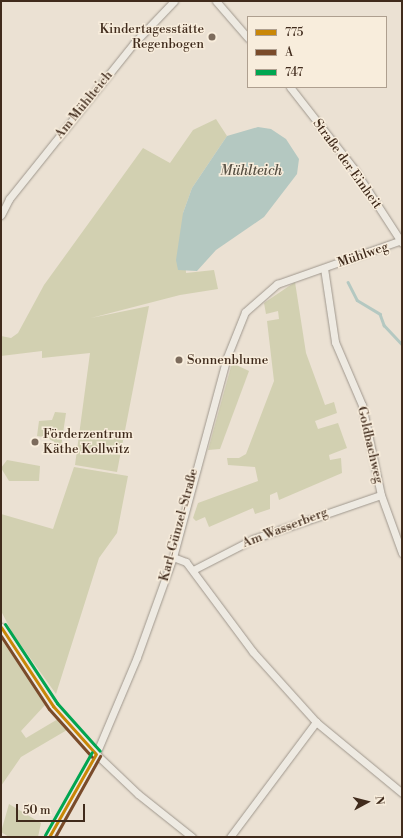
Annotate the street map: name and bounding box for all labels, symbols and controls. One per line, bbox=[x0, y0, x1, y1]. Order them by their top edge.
legend bbox=[247, 16, 387, 88]
place label: Kindertagesstätte Regenbogen bbox=[99, 22, 204, 53]
text: 775 bbox=[285, 25, 303, 40]
marker: Kindertagesstätte Regenbogen bbox=[207, 32, 217, 42]
text: A bbox=[285, 45, 293, 60]
text: 747 bbox=[285, 65, 303, 80]
street label: Am Mühlteich bbox=[52, 68, 116, 142]
street label: Straße der Einheit bbox=[309, 116, 385, 212]
water label: Mühlteich bbox=[220, 163, 282, 179]
street label: Mühlweg bbox=[336, 239, 390, 271]
place label: Sonnenblume bbox=[187, 352, 268, 368]
marker: Sonnenblume bbox=[174, 355, 184, 365]
street label: Goldbachweg bbox=[354, 405, 386, 485]
place label: Förderzentrum Käthe Kollwitz bbox=[43, 427, 133, 458]
marker: Förderzentrum Käthe Kollwitz bbox=[30, 437, 40, 447]
street label: Karl-Günzel-Straße bbox=[156, 467, 202, 583]
street label: Am Wasserberg bbox=[240, 505, 330, 551]
north arrow bbox=[347, 782, 387, 822]
text: N bbox=[371, 795, 386, 806]
scale bar bbox=[18, 796, 87, 822]
text: 50 m bbox=[23, 803, 51, 818]

